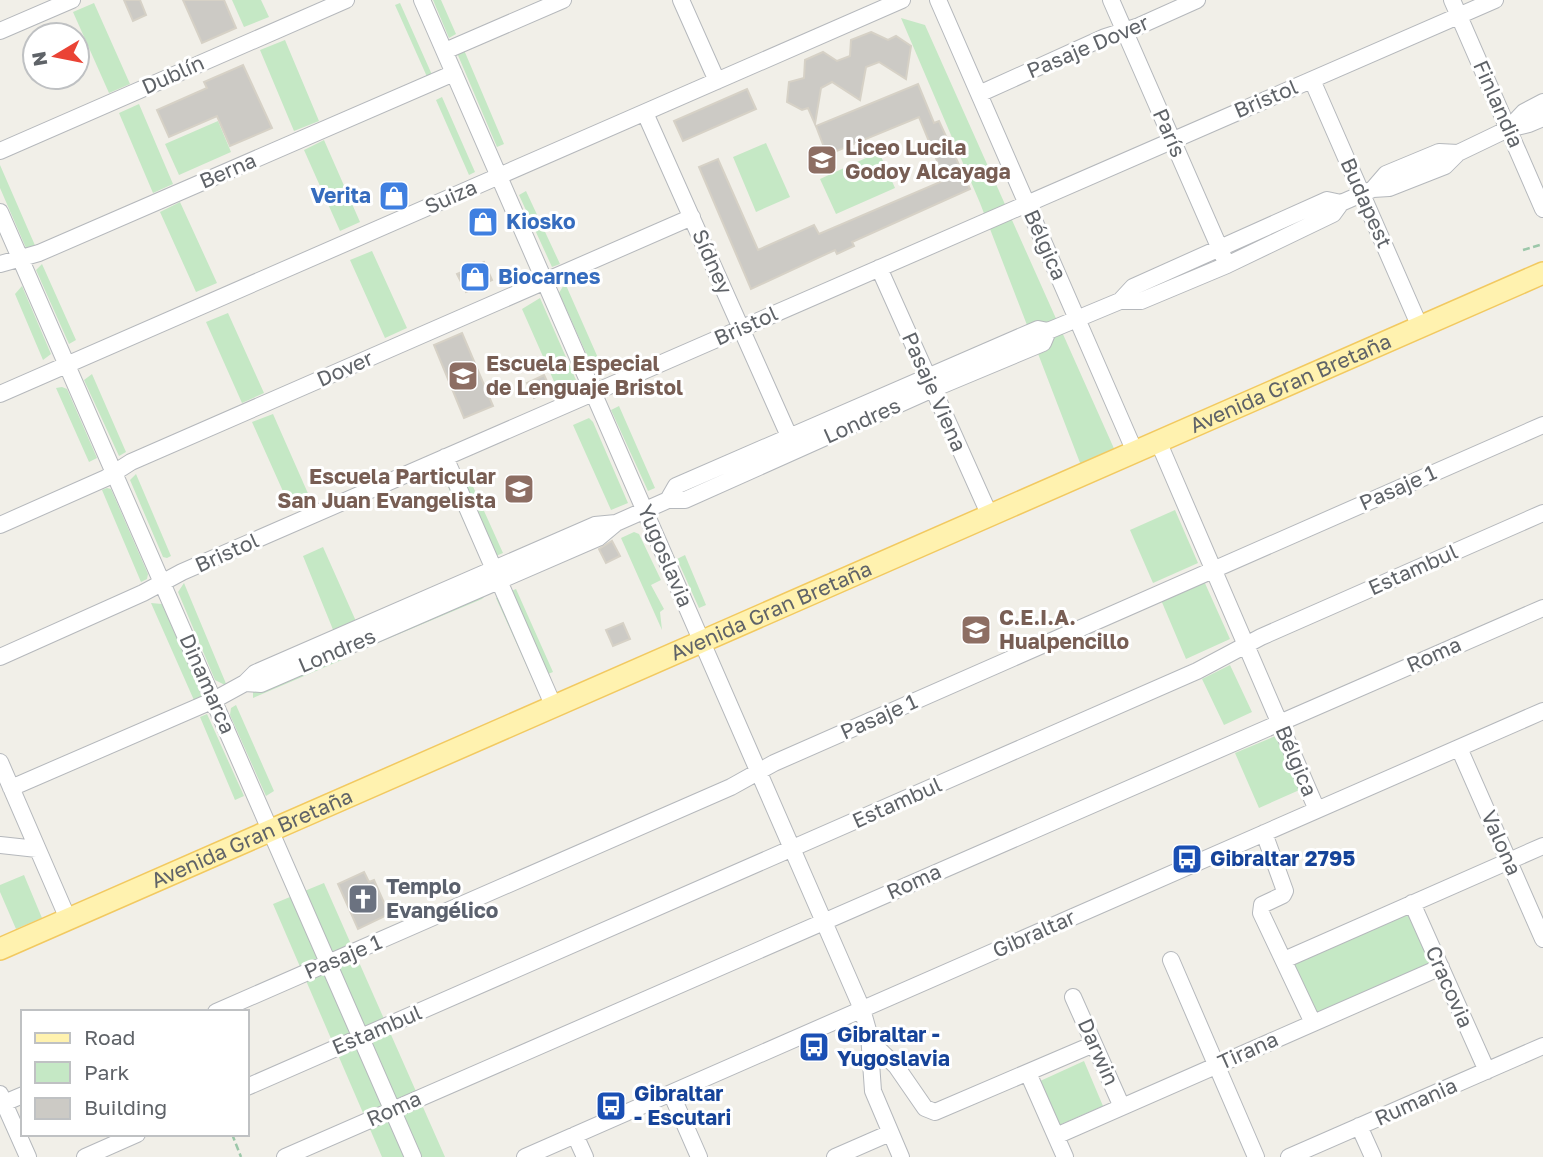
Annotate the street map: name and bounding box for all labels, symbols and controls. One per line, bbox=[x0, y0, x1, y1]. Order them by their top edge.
street label: Pasaje Dover bbox=[1023, 9, 1153, 83]
north arrow bbox=[21, 21, 91, 91]
street label: Dublín bbox=[137, 49, 208, 99]
text: N bbox=[26, 50, 51, 68]
street label: Finlandia bbox=[1468, 56, 1530, 151]
street label: Bristol bbox=[1230, 73, 1301, 123]
street label: París bbox=[1148, 104, 1192, 161]
place label: Liceo Lucila Godoy Alcayaga bbox=[845, 134, 1011, 184]
school or university icon: Liceo Lucila Godoy Alcayaga bbox=[805, 143, 839, 177]
street label: Berna bbox=[195, 147, 260, 194]
street label: Budapest bbox=[1335, 153, 1398, 252]
street label: Suiza bbox=[420, 173, 481, 219]
shop icon: Verita bbox=[377, 179, 411, 213]
place label: Verita bbox=[310, 182, 371, 208]
shop icon: Kiosko bbox=[466, 205, 500, 239]
street label: Bélgica bbox=[1019, 205, 1073, 284]
place label: Kiosko bbox=[506, 208, 576, 234]
street label: Sídney bbox=[687, 225, 739, 298]
shop icon: Biocarnes bbox=[458, 260, 492, 294]
place label: Biocarnes bbox=[498, 263, 601, 289]
street label: Bristol bbox=[710, 300, 781, 351]
street label: Avenida Gran Bretaña bbox=[1186, 327, 1395, 438]
street label: Pasaje Viena bbox=[897, 328, 973, 455]
street label: Dover bbox=[313, 344, 377, 392]
place label: Escuela Especial de Lenguaje Bristol bbox=[486, 350, 683, 400]
school or university icon: Escuela Especial de Lenguaje Bristol bbox=[446, 359, 480, 393]
street label: Londres bbox=[819, 392, 904, 449]
street label: Pasaje 1 bbox=[1355, 459, 1440, 516]
place label: Escuela Particular San Juan Evangelista bbox=[277, 463, 496, 513]
school or university icon: Escuela Particular San Juan Evangelista bbox=[502, 472, 536, 506]
street label: Yugoslavia bbox=[633, 500, 699, 611]
street label: Bristol bbox=[191, 527, 262, 578]
street label: Estambul bbox=[1364, 538, 1461, 600]
street label: Avenida Gran Bretaña bbox=[666, 555, 875, 666]
place label: C.E.I.A. Hualpencillo bbox=[999, 604, 1129, 654]
school or university icon: C.E.I.A. Hualpencillo bbox=[959, 613, 993, 647]
street label: Londres bbox=[294, 622, 379, 678]
street label: Dinamarca bbox=[174, 629, 242, 738]
street label: Roma bbox=[1402, 631, 1465, 678]
street label: Pasaje 1 bbox=[836, 688, 921, 745]
street label: Bélgica bbox=[1270, 721, 1323, 800]
street label: Estambul bbox=[848, 771, 945, 833]
street label: Avenida Gran Bretaña bbox=[147, 782, 356, 893]
street label: Valona bbox=[1476, 806, 1528, 879]
bus stop icon: Gibraltar 2795 bbox=[1170, 842, 1204, 876]
place label: Gibraltar 2795 bbox=[1210, 845, 1355, 871]
street label: Roma bbox=[882, 858, 945, 905]
place label: Templo Evangélico bbox=[386, 873, 498, 923]
church icon: Templo Evangélico bbox=[346, 882, 380, 916]
street label: Gibraltar bbox=[988, 903, 1079, 963]
street label: Pasaje 1 bbox=[300, 928, 385, 984]
street label: Cracovia bbox=[1420, 942, 1479, 1032]
street label: Estambul bbox=[328, 999, 425, 1060]
legend bbox=[21, 1010, 248, 1136]
street label: Darwin bbox=[1073, 1014, 1125, 1089]
place label: Gibraltar - Yugoslavia bbox=[837, 1021, 950, 1071]
text: Road bbox=[84, 1024, 135, 1050]
street label: Tirana bbox=[1213, 1025, 1282, 1075]
bus stop icon: Gibraltar - Yugoslavia bbox=[797, 1030, 831, 1064]
text: Park bbox=[84, 1059, 130, 1085]
street label: Rumania bbox=[1370, 1071, 1461, 1131]
place label: Gibraltar - Escutari bbox=[634, 1080, 731, 1130]
street label: Roma bbox=[362, 1085, 425, 1132]
bus stop icon: Gibraltar - Escutari bbox=[594, 1089, 628, 1123]
text: Building bbox=[84, 1094, 167, 1120]

